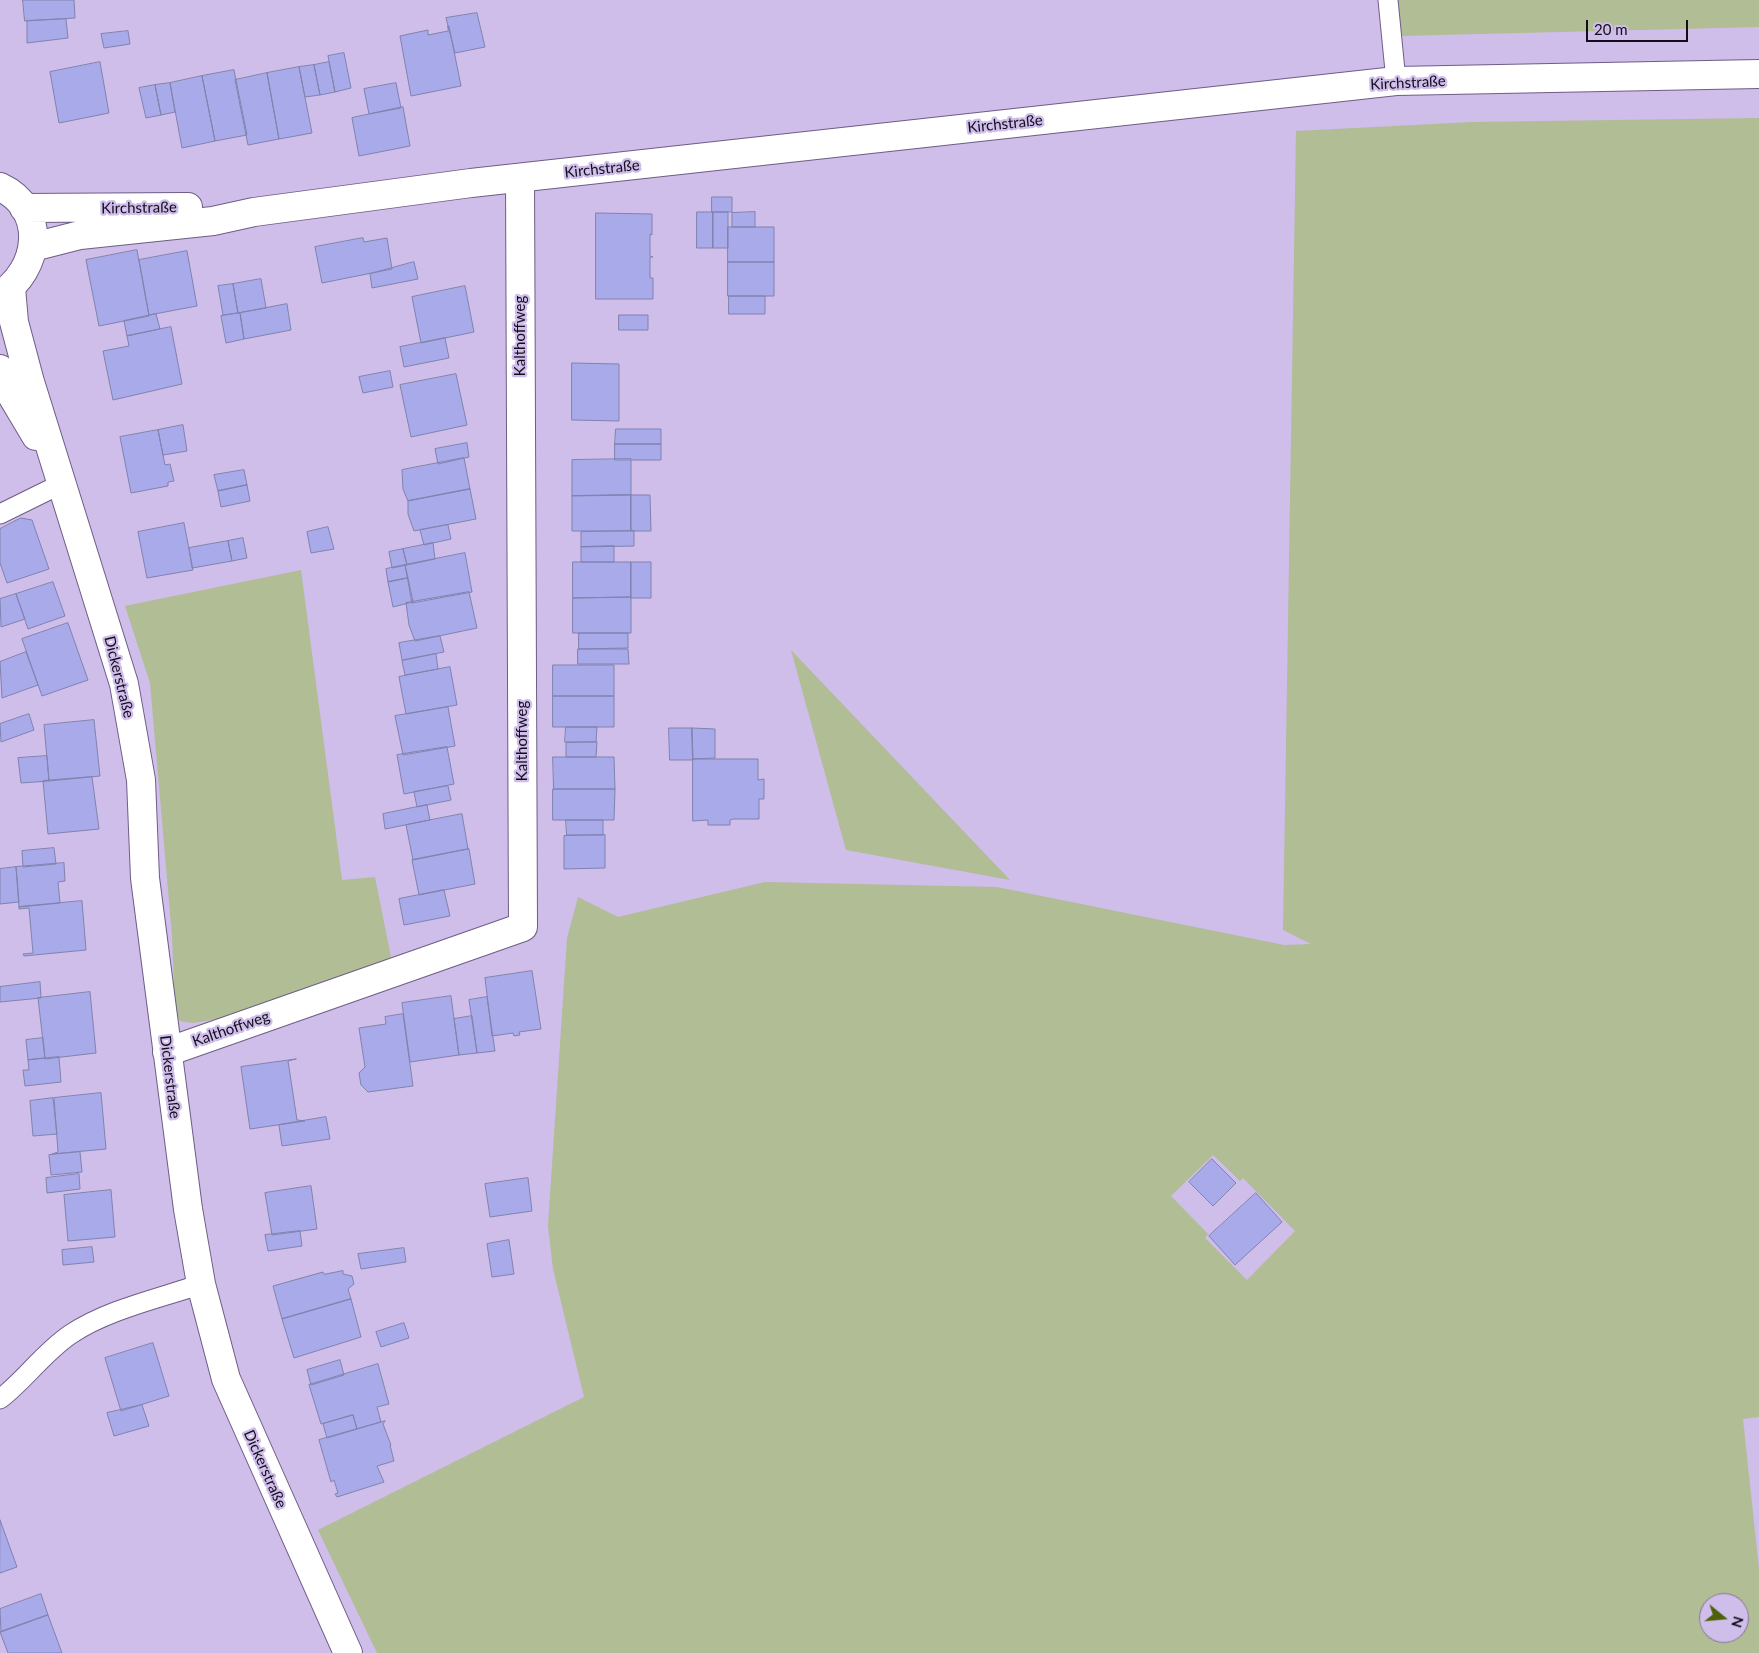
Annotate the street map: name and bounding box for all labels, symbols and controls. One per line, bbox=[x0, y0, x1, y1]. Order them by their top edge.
scale bar bbox=[1589, 10, 1692, 42]
text: 20 m bbox=[1594, 20, 1628, 38]
street label: Kirchstraße bbox=[1370, 72, 1446, 94]
street label: Kirchstraße bbox=[967, 111, 1043, 137]
street label: Kirchstraße bbox=[564, 156, 640, 182]
street label: Kirchstraße bbox=[101, 198, 177, 218]
street label: Kalthoffweg bbox=[511, 296, 529, 376]
street label: Dickerstraße bbox=[100, 634, 138, 720]
street label: Kalthoffweg bbox=[513, 701, 531, 781]
street label: Kalthoffweg bbox=[190, 1007, 272, 1051]
street label: Dickerstraße bbox=[156, 1034, 184, 1120]
street label: Dickerstraße bbox=[240, 1427, 290, 1511]
north arrow bbox=[1699, 1593, 1749, 1643]
text: N bbox=[1728, 1615, 1748, 1630]

